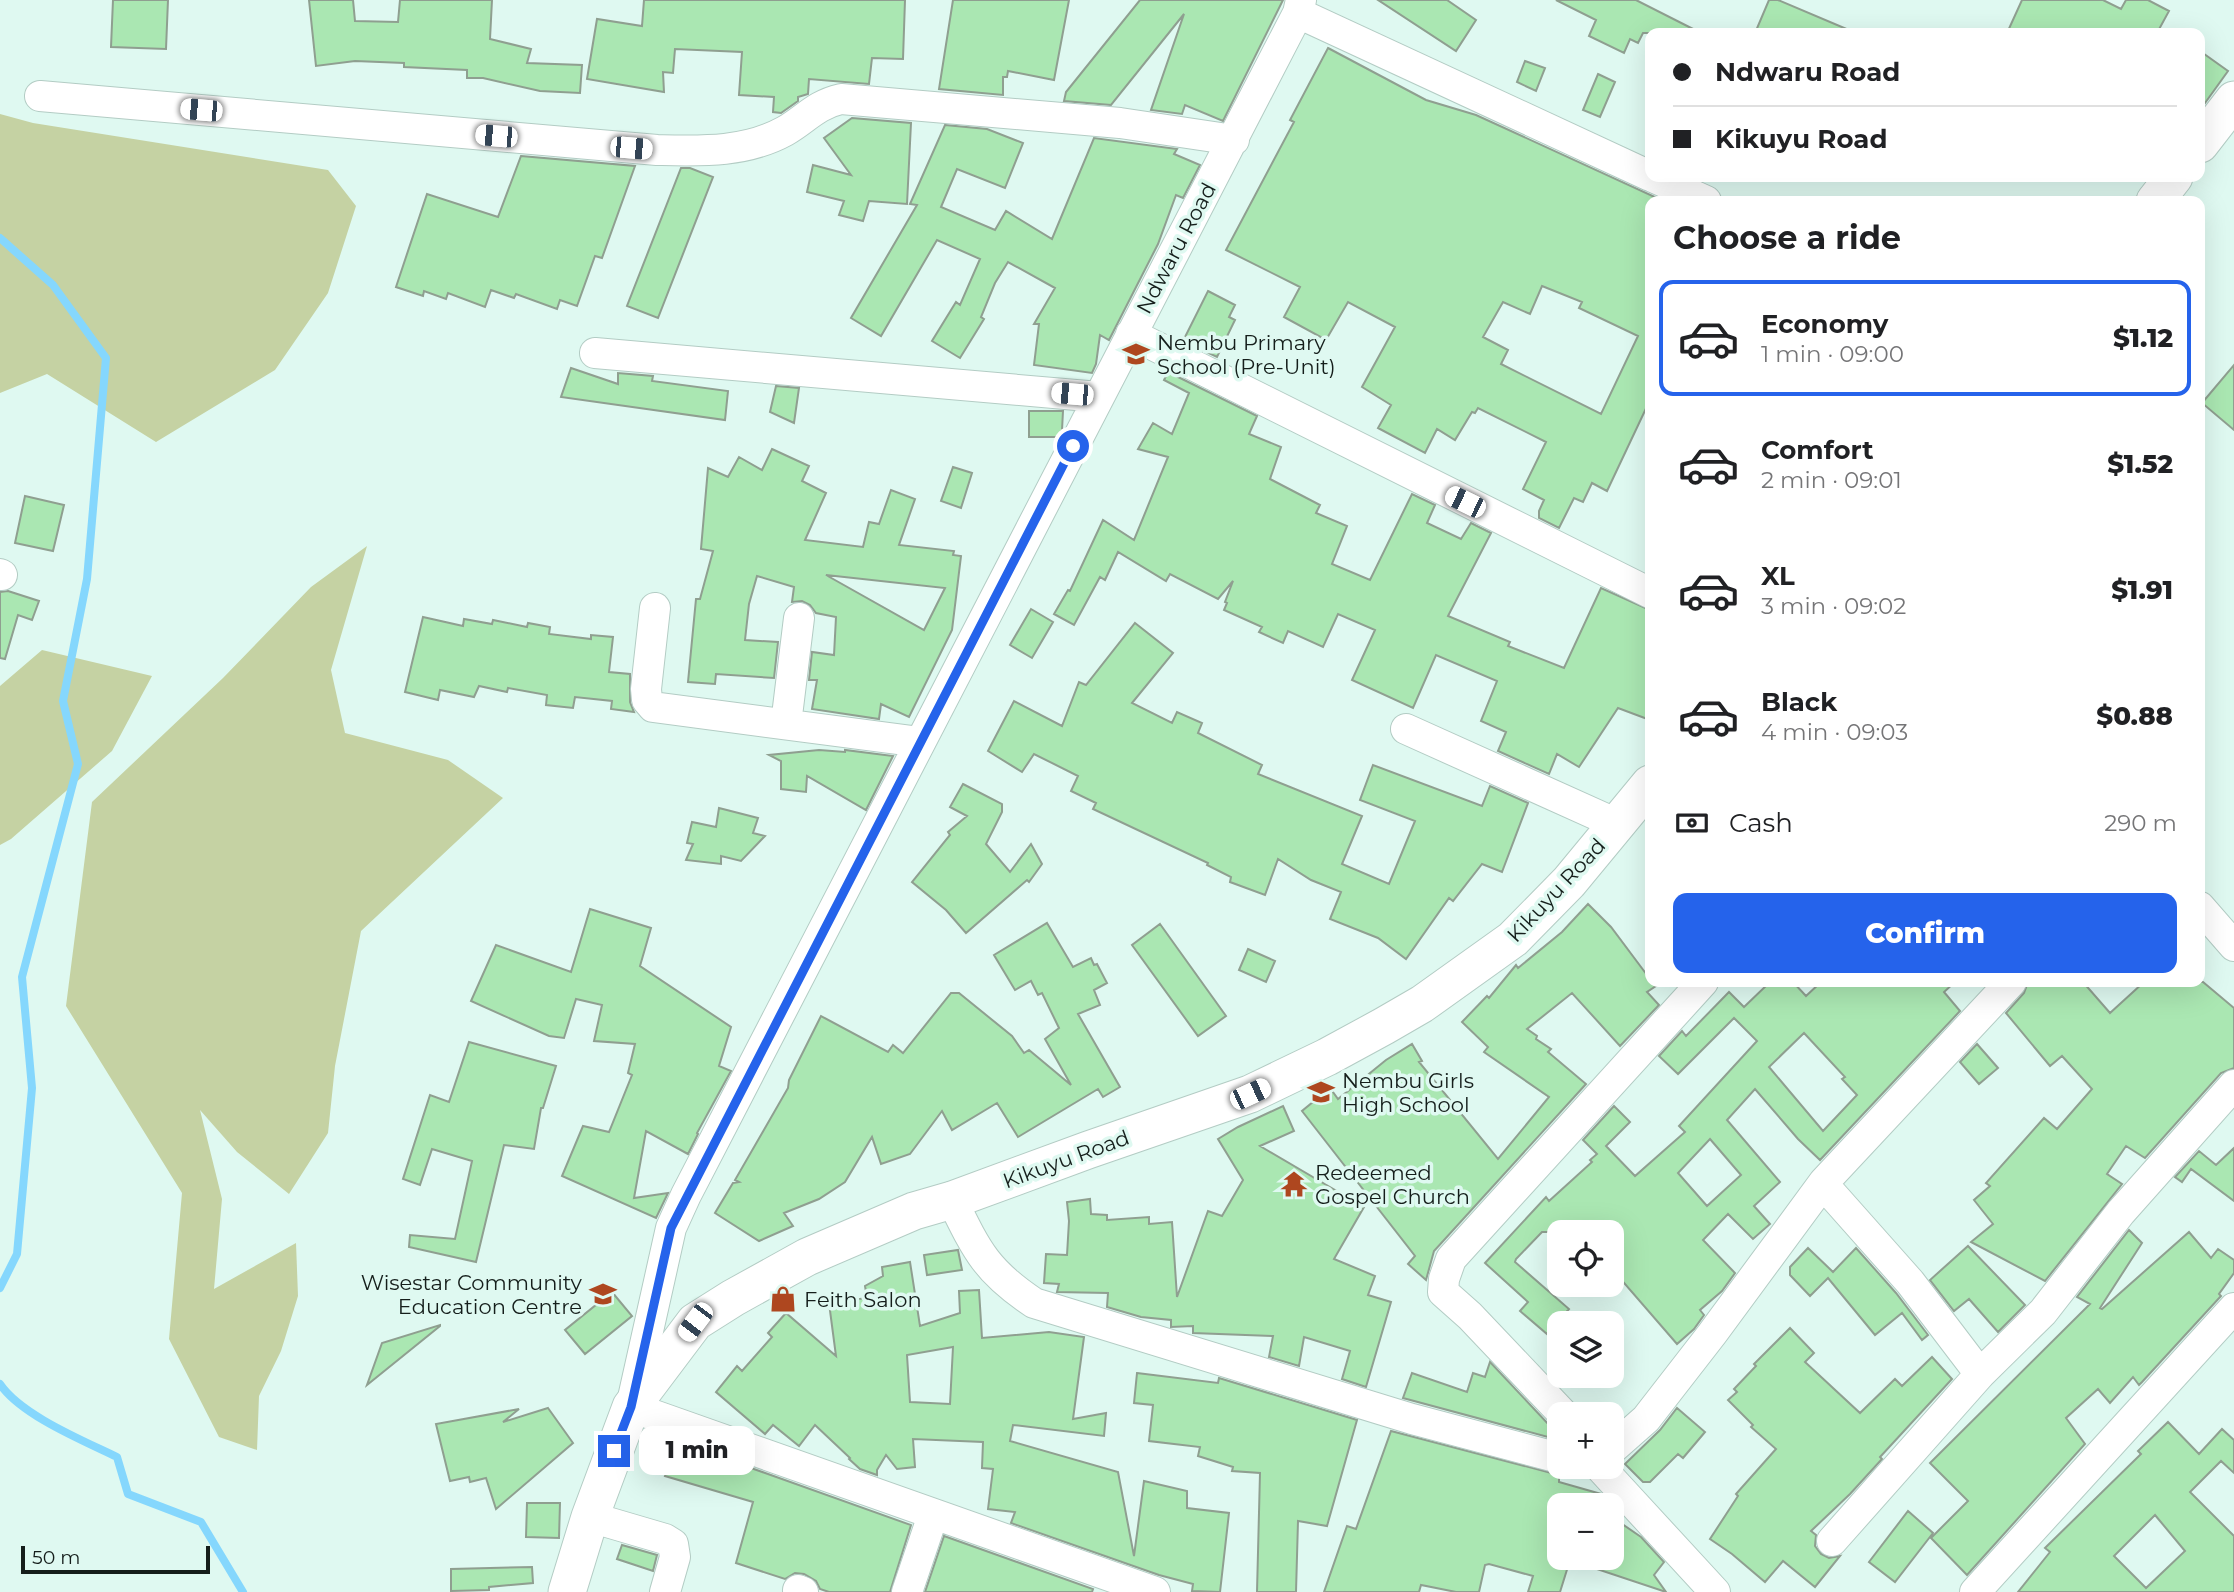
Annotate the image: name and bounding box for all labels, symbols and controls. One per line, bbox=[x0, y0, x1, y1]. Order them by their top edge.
text: Ndwaru Road bbox=[1715, 56, 1900, 88]
car bbox=[180, 98, 223, 122]
text: Kikuyu Road bbox=[1715, 123, 1887, 155]
car bbox=[475, 124, 518, 148]
car bbox=[610, 136, 653, 160]
street label: Ndwaru Road bbox=[1131, 178, 1221, 318]
text: Choose a ride bbox=[1673, 218, 1901, 257]
icon: car bbox=[1677, 307, 1740, 370]
text: Economy bbox=[1761, 308, 1888, 340]
text: $1.12 bbox=[2113, 322, 2173, 354]
place label: Nembu Primary School (Pre-Unit) bbox=[1157, 330, 1336, 379]
school or university icon: Nembu Primary School (Pre-Unit) bbox=[1121, 339, 1151, 369]
text: 1 min · 09:00 bbox=[1761, 340, 1904, 368]
car bbox=[1051, 382, 1094, 406]
route start bbox=[1057, 430, 1089, 462]
icon: car bbox=[1677, 433, 1740, 496]
text: Comfort bbox=[1761, 434, 1873, 466]
text: $1.52 bbox=[2107, 448, 2173, 480]
text: 2 min · 09:01 bbox=[1761, 466, 1902, 494]
car bbox=[1442, 483, 1489, 521]
icon: car bbox=[1677, 559, 1740, 622]
text: XL bbox=[1761, 560, 1795, 592]
text: $1.91 bbox=[2111, 574, 2173, 606]
text: 3 min · 09:02 bbox=[1761, 592, 1906, 620]
icon: car bbox=[1677, 685, 1740, 748]
text: Black bbox=[1761, 686, 1837, 718]
text: $0.88 bbox=[2096, 700, 2173, 732]
text: 4 min · 09:03 bbox=[1761, 718, 1908, 746]
icon: cash bbox=[1673, 804, 1711, 842]
text: Cash bbox=[1729, 807, 1793, 839]
text: 290 m bbox=[2104, 809, 2177, 837]
street label: Kikuyu Road bbox=[1502, 833, 1610, 947]
button: Confirm bbox=[1673, 893, 2177, 973]
place label: Nembu Girls High School bbox=[1342, 1068, 1474, 1117]
car bbox=[1227, 1076, 1274, 1112]
school or university icon: Nembu Girls High School bbox=[1306, 1077, 1336, 1107]
street label: Kikuyu Road bbox=[999, 1125, 1133, 1193]
place label: Redeemed Gospel Church bbox=[1315, 1160, 1470, 1209]
temple icon: Redeemed Gospel Church bbox=[1279, 1169, 1309, 1199]
map controls bbox=[1547, 1220, 1624, 1570]
button: locate bbox=[1547, 1220, 1624, 1297]
place label: Wisestar Community Education Centre bbox=[361, 1270, 583, 1319]
school or university icon: Wisestar Community Education Centre bbox=[588, 1279, 618, 1309]
shop icon: Feith Salon bbox=[768, 1284, 798, 1314]
place label: Feith Salon bbox=[804, 1287, 922, 1312]
car bbox=[674, 1299, 717, 1345]
button: layers bbox=[1547, 1311, 1624, 1388]
button: + bbox=[1547, 1402, 1624, 1479]
callout: 1 min bbox=[638, 1426, 754, 1476]
route end bbox=[598, 1435, 630, 1467]
text: 1 min bbox=[665, 1436, 729, 1464]
button: − bbox=[1547, 1493, 1624, 1570]
scale bar bbox=[21, 1543, 210, 1575]
text: 50 m bbox=[32, 1546, 80, 1569]

